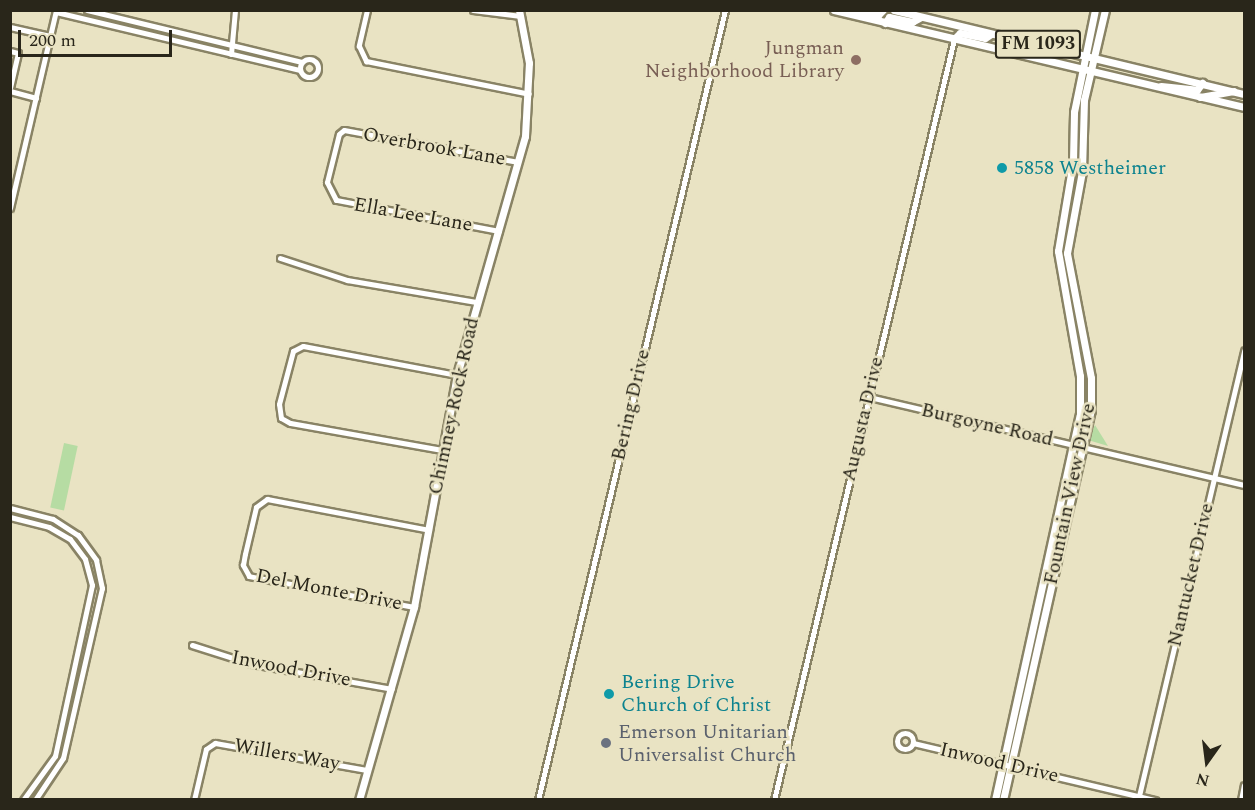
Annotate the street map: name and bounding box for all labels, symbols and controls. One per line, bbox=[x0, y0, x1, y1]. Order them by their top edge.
scale bar bbox=[21, 18, 176, 56]
text: 200 m bbox=[29, 27, 76, 54]
road number: FM 1093 bbox=[994, 29, 1082, 59]
place label: Jungman Neighborhood Library bbox=[645, 36, 844, 83]
marker: Jungman Neighborhood Library bbox=[849, 53, 863, 67]
street label: Overbrook Lane bbox=[361, 123, 507, 171]
place label: 5858 Westheimer bbox=[1014, 156, 1166, 180]
marker: 5858 Westheimer bbox=[995, 161, 1009, 175]
street label: Ella Lee Lane bbox=[352, 193, 474, 237]
street label: Chimney Rock Road bbox=[424, 315, 484, 497]
street label: Bering Drive bbox=[607, 347, 655, 463]
street label: Augusta Drive bbox=[837, 354, 889, 484]
street label: Burgoyne Road bbox=[919, 398, 1055, 452]
street label: Fountain View Drive bbox=[1039, 401, 1101, 587]
street label: Nantucket Drive bbox=[1163, 501, 1219, 649]
street label: Del Monte Drive bbox=[254, 564, 404, 616]
street label: Inwood Drive bbox=[229, 646, 353, 692]
place label: Bering Drive Church of Christ bbox=[621, 670, 771, 717]
marker: Bering Drive Church of Christ bbox=[602, 687, 616, 701]
place label: Emerson Unitarian Universalist Church bbox=[618, 720, 796, 767]
north arrow bbox=[1177, 732, 1237, 792]
street label: Willers Way bbox=[232, 734, 342, 776]
marker: Emerson Unitarian Universalist Church bbox=[599, 736, 613, 750]
street label: Inwood Drive bbox=[937, 738, 1061, 788]
text: N bbox=[1193, 766, 1212, 793]

